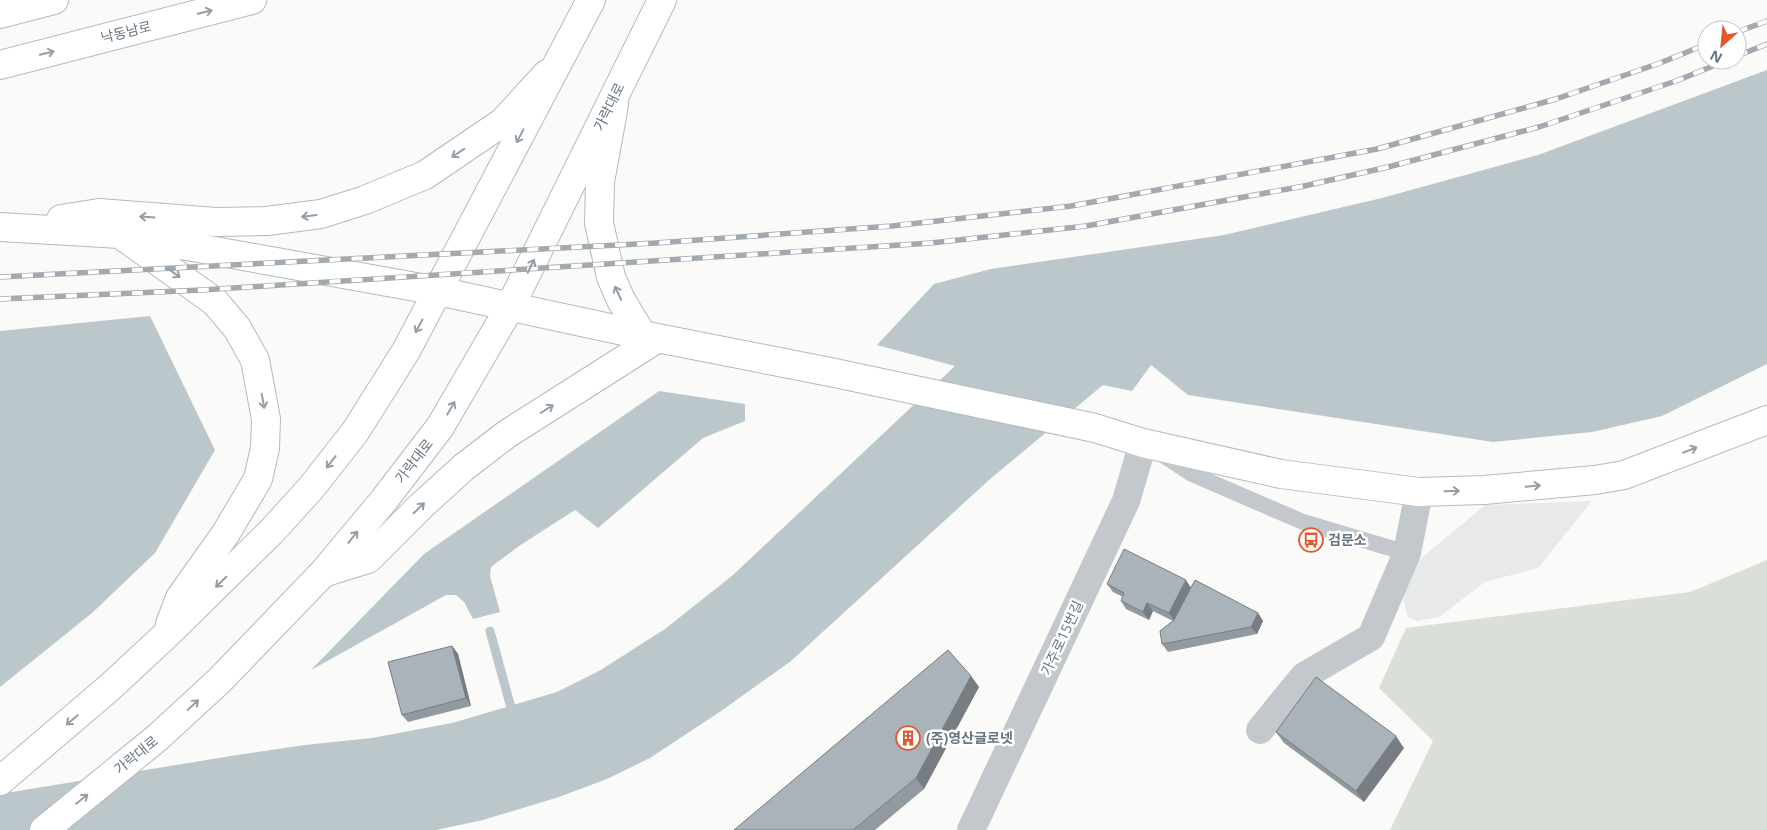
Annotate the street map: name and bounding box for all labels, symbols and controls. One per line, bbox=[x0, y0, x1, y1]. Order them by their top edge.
one-way arrow bbox=[196, 7, 212, 16]
street label: 낙동남로 bbox=[99, 16, 153, 47]
north arrow bbox=[1697, 20, 1747, 70]
text: N bbox=[1706, 46, 1725, 68]
one-way arrow bbox=[39, 48, 55, 57]
street label: 가락대로 bbox=[589, 79, 628, 134]
one-way arrow bbox=[515, 128, 524, 143]
one-way arrow bbox=[451, 148, 465, 158]
one-way arrow bbox=[302, 211, 318, 221]
one-way arrow bbox=[140, 212, 156, 221]
one-way arrow bbox=[526, 259, 536, 274]
one-way arrow bbox=[167, 268, 181, 278]
one-way arrow bbox=[613, 286, 622, 301]
one-way arrow bbox=[414, 319, 424, 334]
one-way arrow bbox=[258, 392, 268, 408]
one-way arrow bbox=[446, 400, 456, 415]
one-way arrow bbox=[540, 404, 554, 414]
street label: 가락대로 bbox=[390, 434, 437, 487]
one-way arrow bbox=[1682, 444, 1697, 454]
one-way arrow bbox=[325, 455, 336, 468]
one-way arrow bbox=[1525, 481, 1541, 491]
one-way arrow bbox=[1444, 486, 1460, 496]
one-way arrow bbox=[413, 502, 425, 514]
bus stop icon: 검문소 bbox=[1298, 527, 1324, 553]
place label: 검문소 bbox=[1328, 530, 1367, 549]
one-way arrow bbox=[347, 531, 358, 544]
one-way arrow bbox=[215, 576, 227, 588]
street label: 가주로15번길 bbox=[1036, 597, 1087, 678]
one-way arrow bbox=[186, 699, 199, 711]
one-way arrow bbox=[66, 714, 79, 725]
building icon: (주)영산글로넷 bbox=[895, 725, 921, 751]
place label: (주)영산글로넷 bbox=[926, 728, 1013, 747]
street label: 가락대로 bbox=[110, 731, 162, 778]
one-way arrow bbox=[75, 794, 88, 805]

